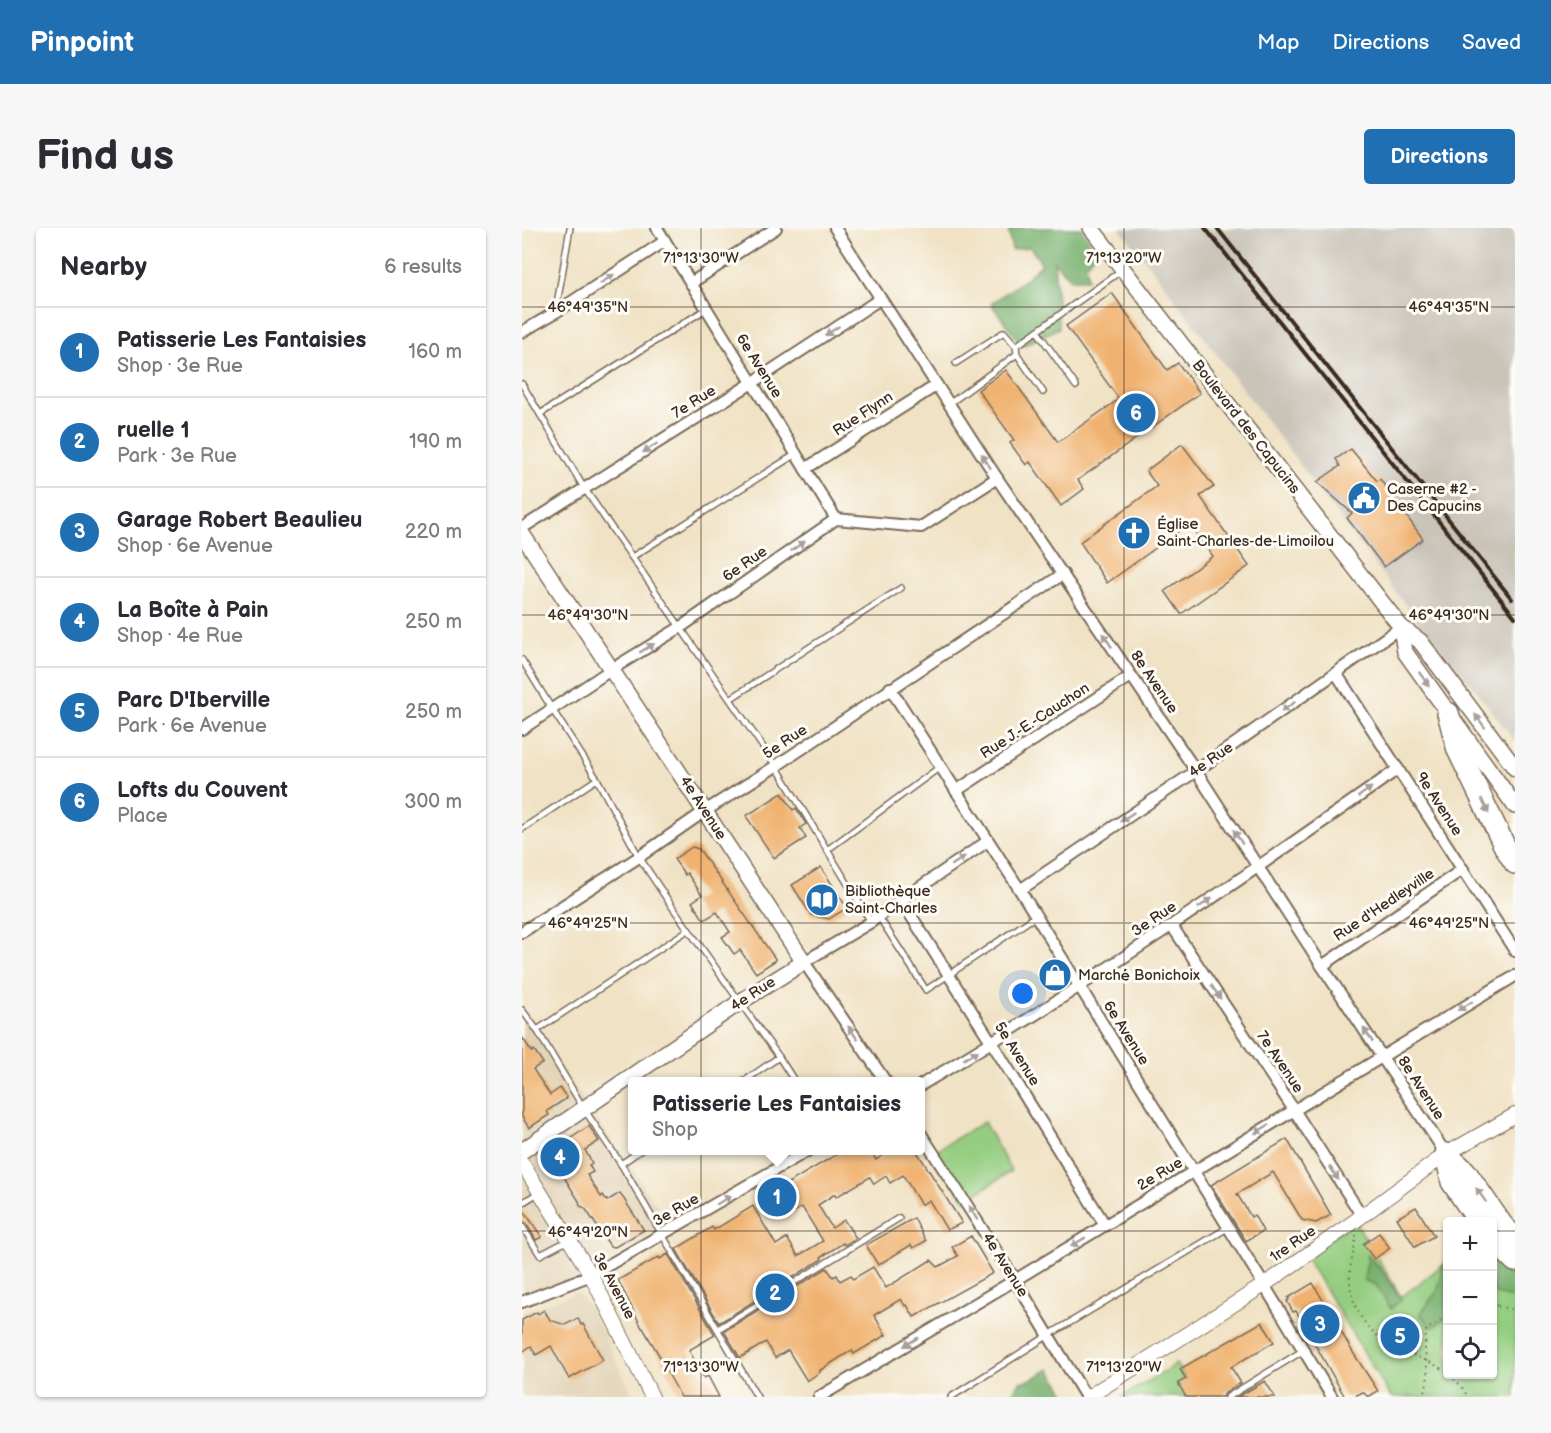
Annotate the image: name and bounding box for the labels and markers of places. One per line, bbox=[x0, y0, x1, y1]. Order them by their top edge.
pin: 6 bbox=[1116, 390, 1156, 435]
public building icon: Caserne #2 - Des Capucins bbox=[1346, 480, 1382, 516]
place label: Caserne #2 - Des Capucins bbox=[1387, 480, 1482, 516]
church icon: Église Saint-Charles-de-Limoilou bbox=[1116, 515, 1152, 551]
place label: Église Saint-Charles-de-Limoilou bbox=[1157, 515, 1334, 551]
library icon: Bibliothèque Saint-Charles bbox=[804, 882, 840, 918]
place label: Bibliothèque Saint-Charles bbox=[845, 882, 938, 918]
shop icon: Marché Bonichoix bbox=[1037, 957, 1073, 993]
place label: Marché Bonichoix bbox=[1078, 966, 1200, 985]
pin: 4 bbox=[540, 1134, 579, 1180]
pin: 1 bbox=[758, 1174, 796, 1220]
pin: 2 bbox=[756, 1270, 794, 1316]
pin: 3 bbox=[1300, 1302, 1340, 1346]
pin: 5 bbox=[1380, 1314, 1420, 1358]

